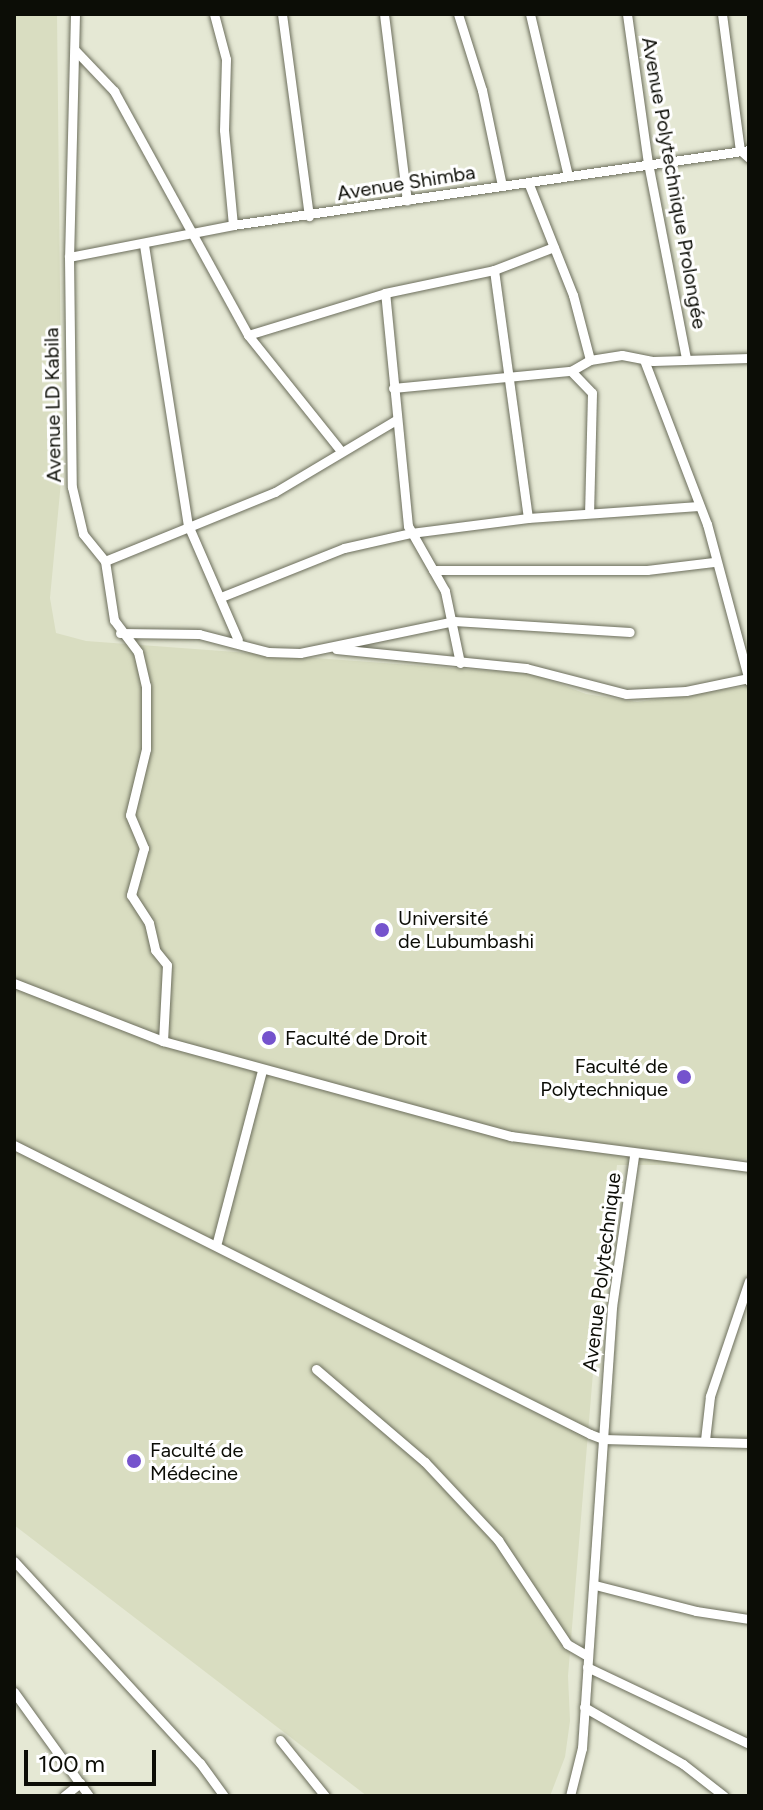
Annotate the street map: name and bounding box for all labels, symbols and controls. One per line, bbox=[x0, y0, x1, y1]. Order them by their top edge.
street label: Avenue Polytechnique Prolongée bbox=[636, 35, 712, 331]
street label: Avenue Shimba bbox=[335, 160, 477, 206]
street label: Avenue LD Kabila bbox=[40, 327, 66, 483]
place label: Université de Lubumbashi bbox=[398, 906, 534, 953]
marker: Université de Lubumbashi bbox=[373, 921, 391, 939]
place label: Faculté de Droit bbox=[285, 1026, 428, 1050]
marker: Faculté de Droit bbox=[260, 1029, 278, 1047]
place label: Faculté de Polytechnique bbox=[540, 1054, 668, 1101]
marker: Faculté de Polytechnique bbox=[675, 1068, 693, 1086]
street label: Avenue Polytechnique bbox=[578, 1171, 626, 1373]
place label: Faculté de Médecine bbox=[150, 1438, 243, 1485]
marker: Faculté de Médecine bbox=[125, 1452, 143, 1470]
scale bar bbox=[28, 1734, 160, 1784]
text: 100 m bbox=[38, 1749, 105, 1778]

